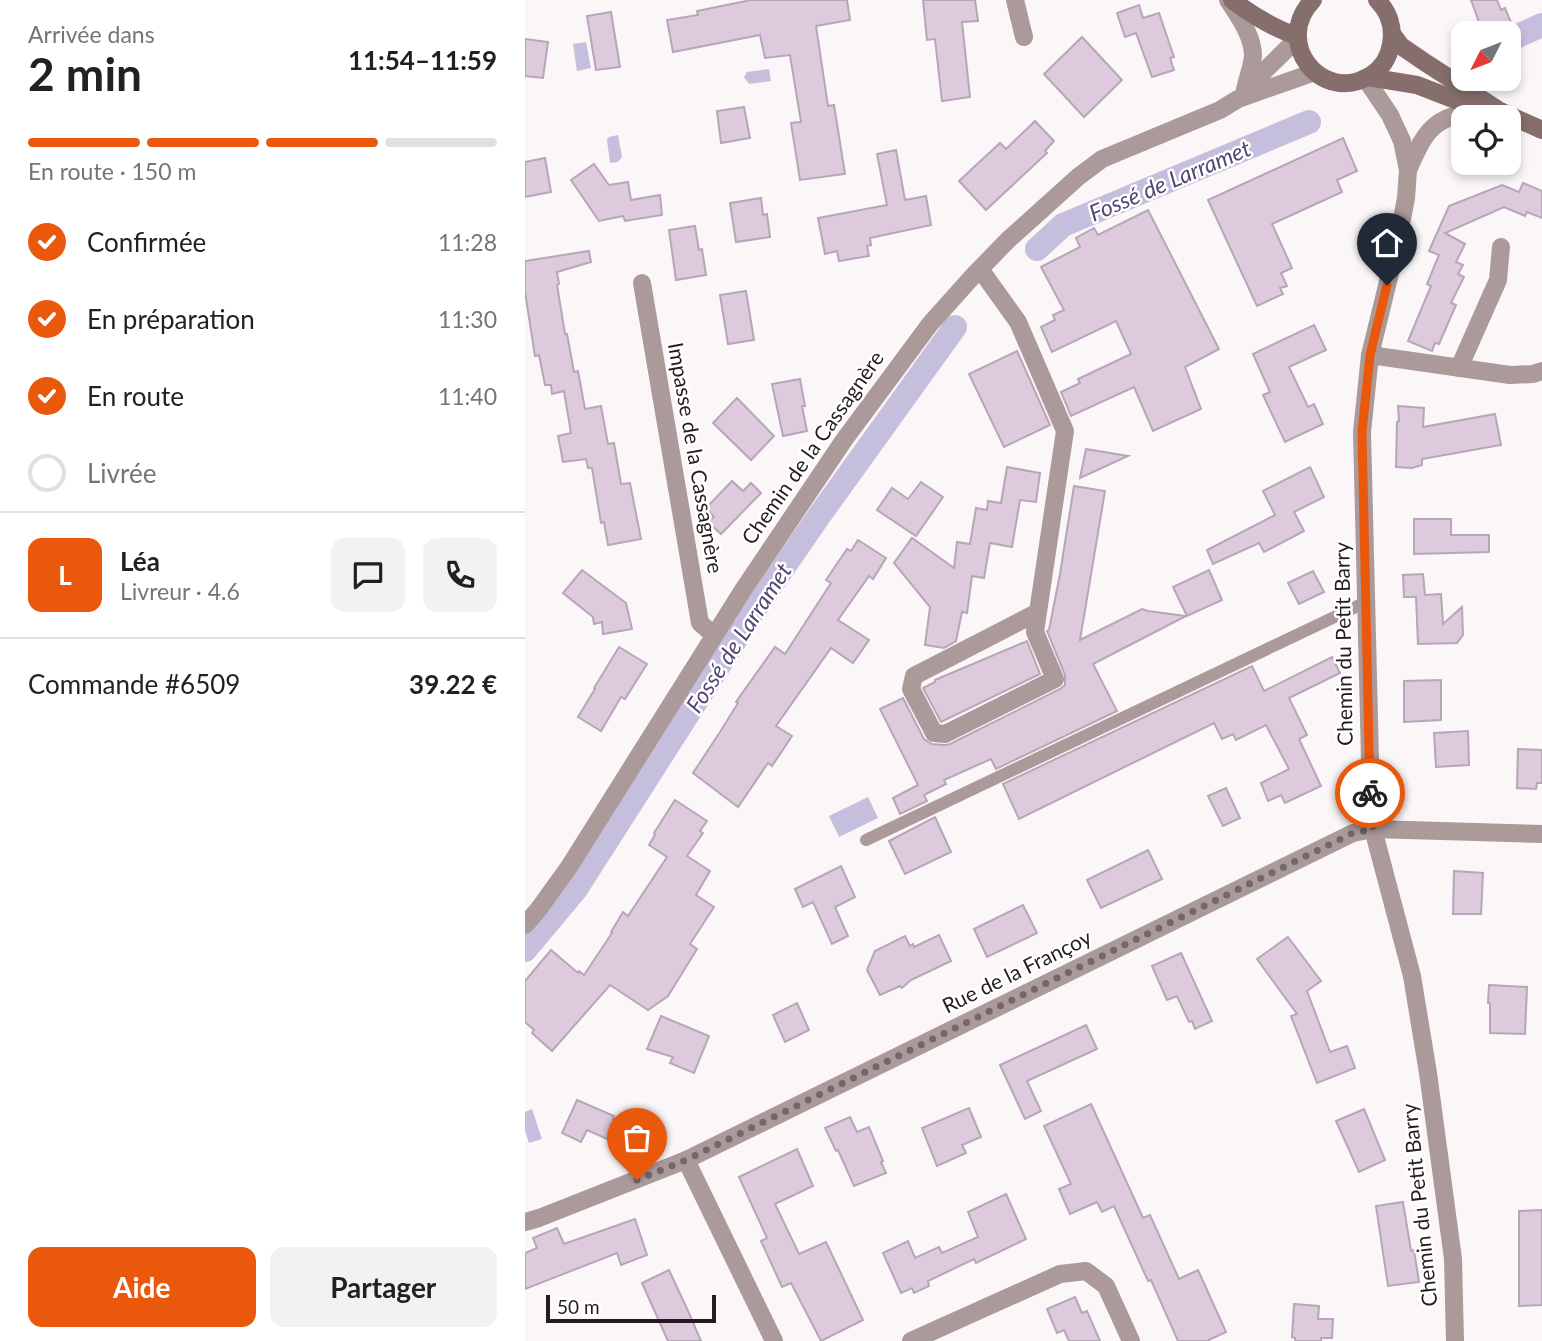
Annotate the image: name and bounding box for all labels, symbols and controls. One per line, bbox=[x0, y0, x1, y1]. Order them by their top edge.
text: Arrivée dans bbox=[28, 20, 155, 48]
north arrow bbox=[1451, 21, 1521, 91]
map controls bbox=[1451, 21, 1521, 175]
text: 11:54–11:59 bbox=[348, 44, 497, 76]
text: 2 min bbox=[28, 46, 142, 101]
button: locate bbox=[1451, 105, 1521, 175]
water label: Fossé de Larramet bbox=[1085, 133, 1255, 227]
text: En route · 150 m bbox=[28, 157, 196, 185]
pin bbox=[1357, 213, 1417, 285]
icon: check bbox=[28, 223, 66, 261]
icon: home bbox=[1368, 224, 1406, 262]
text: Confirmée bbox=[87, 226, 206, 258]
text: 11:28 bbox=[438, 228, 497, 256]
icon: check bbox=[28, 300, 66, 338]
text: En préparation bbox=[87, 303, 255, 335]
text: 11:30 bbox=[438, 305, 497, 333]
street label: Impasse de la Cassagnère bbox=[664, 340, 729, 575]
street label: Chemin de la Cassagnère bbox=[735, 346, 888, 549]
icon: check bbox=[28, 377, 66, 415]
text: En route bbox=[87, 380, 184, 412]
text: 11:40 bbox=[438, 382, 497, 410]
text: Livrée bbox=[87, 457, 156, 489]
button: chat bbox=[331, 538, 405, 612]
button: phone bbox=[423, 538, 497, 612]
street label: Chemin du Petit Barry bbox=[1328, 542, 1357, 746]
text: Léa bbox=[120, 545, 160, 577]
water label: Fossé de Larramet bbox=[679, 557, 797, 718]
text: L bbox=[58, 559, 72, 591]
text: Livreur · 4.6 bbox=[120, 577, 240, 605]
text: Commande #6509 bbox=[28, 668, 240, 700]
text: 39.22 € bbox=[409, 668, 497, 700]
courier bbox=[1335, 758, 1405, 828]
icon: bike bbox=[1351, 774, 1389, 812]
street label: Rue de la Françoy bbox=[938, 924, 1095, 1018]
street label: Chemin du Petit Barry bbox=[1395, 1102, 1442, 1308]
pin bbox=[607, 1108, 667, 1180]
icon: bag bbox=[618, 1119, 656, 1157]
button: Aide bbox=[28, 1247, 256, 1327]
button: Partager bbox=[270, 1247, 497, 1327]
scale bar bbox=[546, 1292, 716, 1324]
text: 50 m bbox=[557, 1295, 600, 1318]

